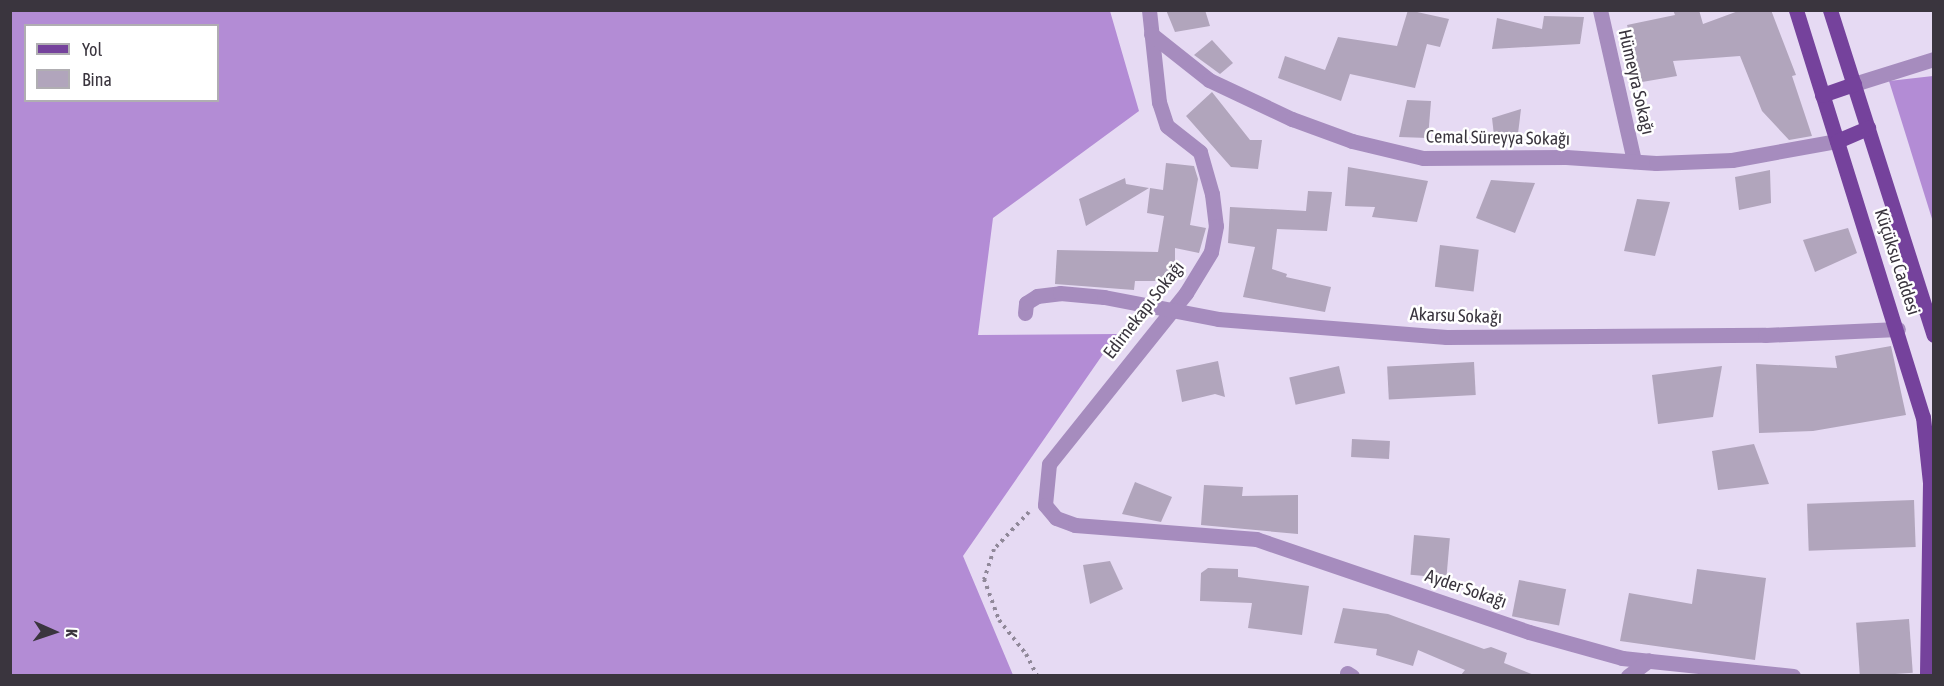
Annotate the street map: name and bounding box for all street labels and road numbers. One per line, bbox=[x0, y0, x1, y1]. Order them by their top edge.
street label: Hümeyra Sokağı bbox=[1613, 27, 1659, 137]
street label: Cemal Süreyya Sokağı bbox=[1426, 126, 1570, 150]
street label: Küçüksu Caddesi bbox=[1870, 206, 1924, 318]
street label: Edirnekapı Sokağı bbox=[1099, 257, 1189, 363]
street label: Akarsu Sokağı bbox=[1410, 304, 1502, 328]
street label: Ayder Sokağı bbox=[1422, 565, 1510, 613]

